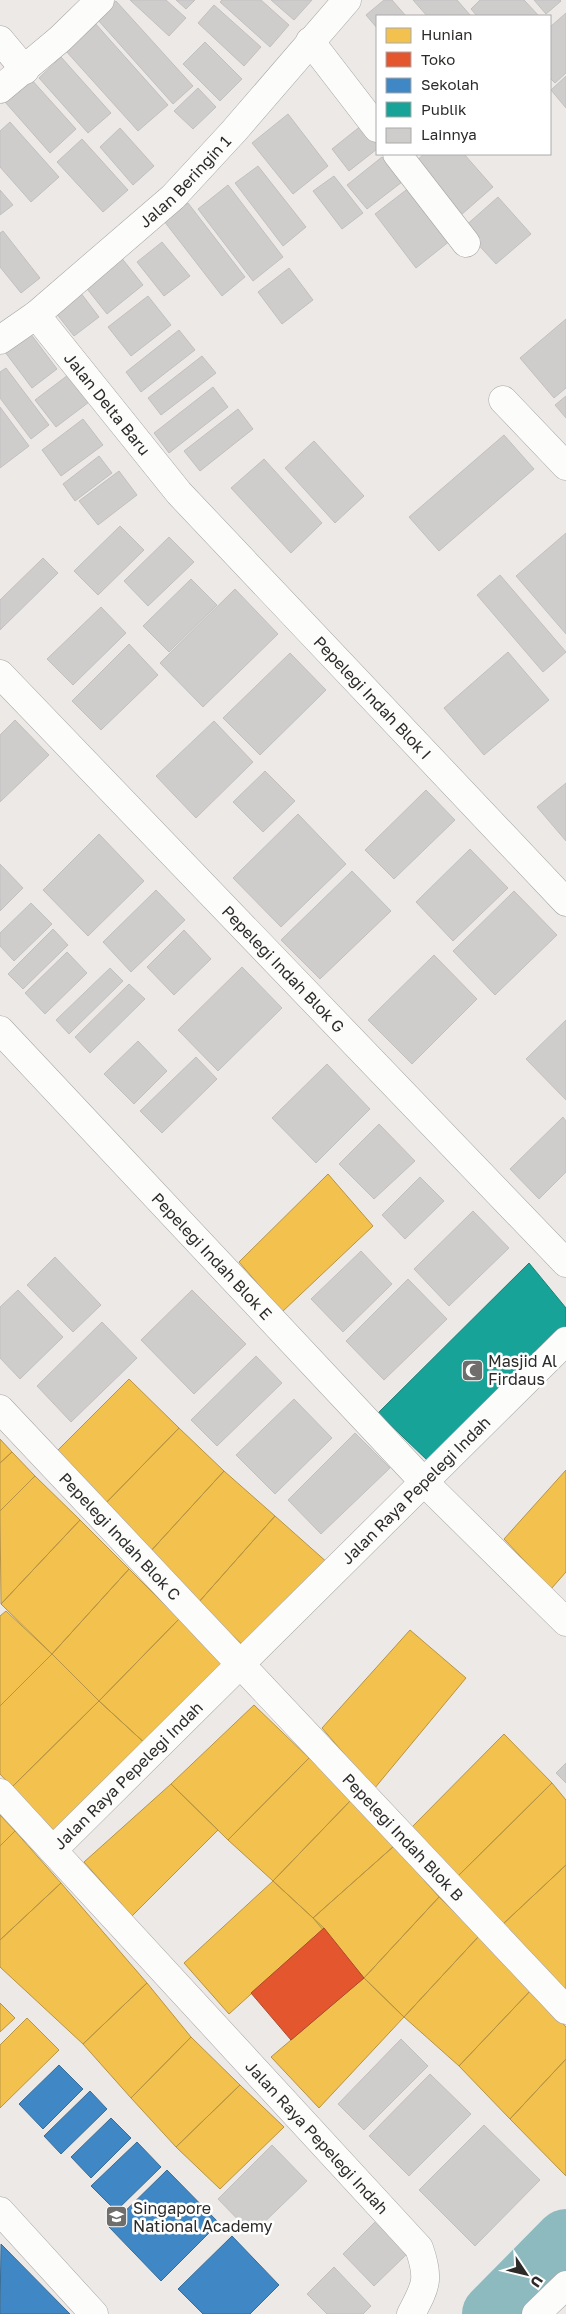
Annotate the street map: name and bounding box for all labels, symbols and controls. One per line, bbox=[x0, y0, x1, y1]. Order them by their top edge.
legend bbox=[376, 15, 551, 155]
text: Hunian bbox=[421, 25, 472, 43]
text: Toko bbox=[421, 50, 455, 68]
text: Sekolah bbox=[421, 75, 479, 93]
text: Publik bbox=[421, 100, 467, 118]
text: Lainnya bbox=[421, 125, 477, 143]
street label: Jalan Beringin 1 bbox=[135, 131, 235, 232]
street label: Jalan Delta Baru bbox=[60, 348, 155, 459]
street label: Pepelegi Indah Blok I bbox=[310, 632, 436, 763]
street label: Pepelegi Indah Blok G bbox=[218, 901, 349, 1037]
street label: Pepelegi Indah Blok E bbox=[148, 1188, 276, 1324]
place label: Masjid Al Firdaus bbox=[488, 1351, 557, 1389]
mosque icon: Masjid Al Firdaus bbox=[460, 1358, 484, 1382]
street label: Jalan Raya Pepelegi Indah bbox=[337, 1412, 494, 1568]
street label: Pepelegi Indah Blok C bbox=[55, 1468, 185, 1604]
street label: Jalan Raya Pepelegi Indah bbox=[50, 1697, 207, 1853]
street label: Pepelegi Indah Blok B bbox=[338, 1769, 468, 1905]
street label: Jalan Raya Pepelegi Indah bbox=[241, 2056, 393, 2218]
place label: Singapore National Academy bbox=[133, 2198, 273, 2236]
school or university icon: Singapore National Academy bbox=[105, 2205, 129, 2229]
north arrow bbox=[501, 2249, 551, 2299]
text: U bbox=[527, 2273, 547, 2291]

